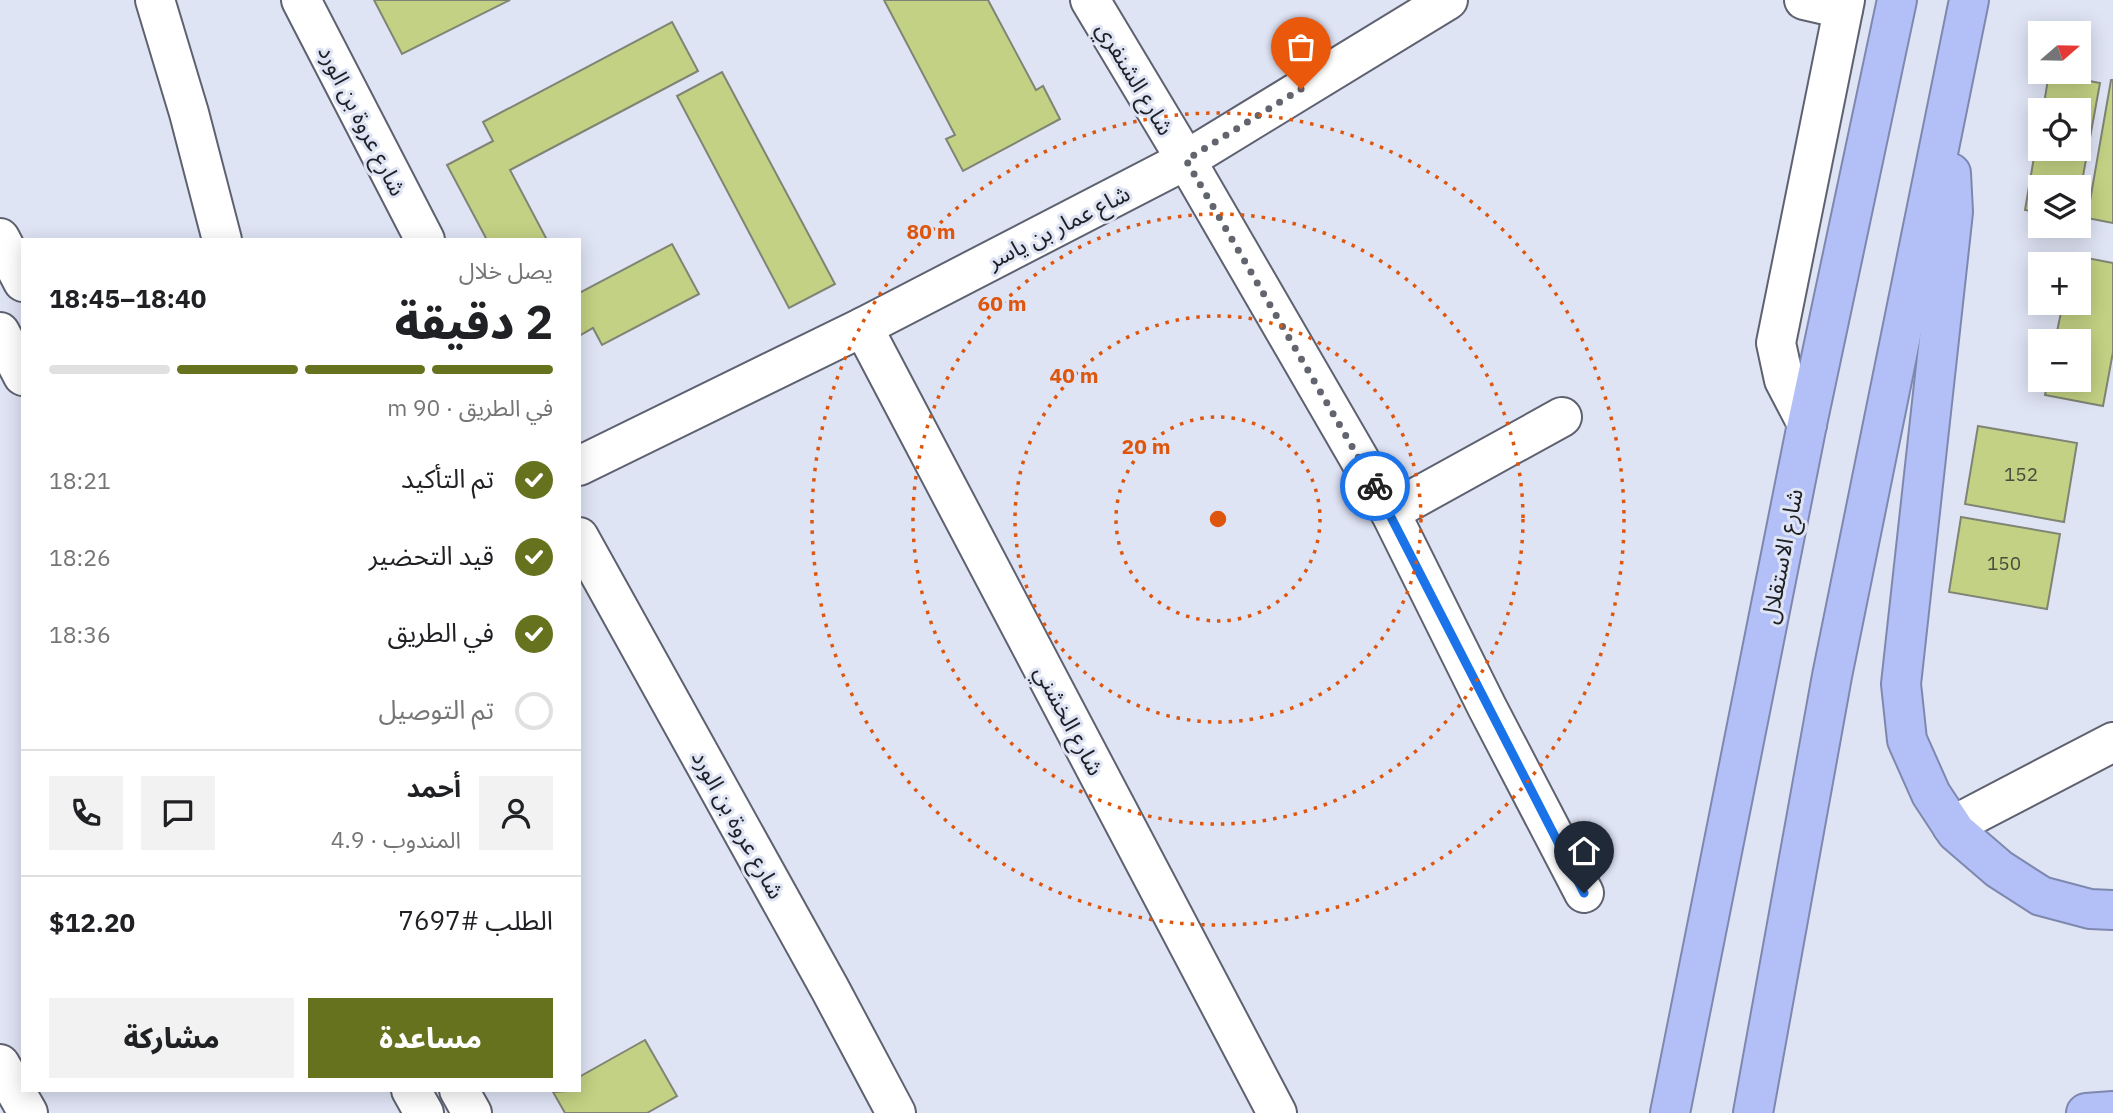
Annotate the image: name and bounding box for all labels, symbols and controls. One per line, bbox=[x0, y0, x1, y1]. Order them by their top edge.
street label: شارع الشنفري bbox=[1088, 16, 1182, 142]
pin bbox=[1271, 17, 1331, 89]
north arrow bbox=[2028, 21, 2091, 84]
map controls bbox=[2028, 21, 2091, 392]
icon: bag bbox=[1282, 28, 1320, 66]
street label: شارع عروة بن الورد bbox=[309, 40, 414, 202]
button: locate bbox=[2028, 98, 2091, 161]
button: layers bbox=[2028, 175, 2091, 238]
street label: شاع عمار بن ياسر bbox=[981, 177, 1136, 278]
text: 80 m bbox=[907, 217, 955, 245]
button: + bbox=[2028, 252, 2091, 315]
text: يصل خلال bbox=[459, 255, 553, 285]
text: 18:40–18:45 bbox=[49, 281, 206, 315]
text: 60 m bbox=[978, 289, 1026, 317]
text: 2 دقيقة bbox=[394, 292, 553, 352]
button: − bbox=[2028, 329, 2091, 392]
text: 40 m bbox=[1050, 361, 1098, 389]
text: في الطريق · 90 m bbox=[387, 392, 553, 422]
text: 20 m bbox=[1122, 432, 1170, 460]
courier bbox=[1340, 451, 1410, 521]
text: تم التأكيد bbox=[401, 461, 494, 495]
icon: check bbox=[515, 461, 553, 499]
house number: 152 bbox=[2004, 462, 2038, 486]
text: 18:21 bbox=[49, 465, 111, 495]
icon: bike bbox=[1356, 467, 1394, 505]
street label: شارع الاستقلال bbox=[1753, 486, 1812, 627]
centre of rings bbox=[1206, 507, 1230, 531]
text: قيد التحضير bbox=[369, 538, 494, 572]
icon: check bbox=[515, 538, 553, 576]
text: 18:26 bbox=[49, 542, 111, 572]
house number: 150 bbox=[1987, 551, 2021, 575]
text: في الطريق bbox=[387, 615, 494, 649]
icon: check bbox=[515, 615, 553, 653]
text: 18:36 bbox=[49, 619, 111, 649]
street label: شارع الخشني bbox=[1025, 660, 1112, 782]
text: تم التوصيل bbox=[378, 692, 494, 726]
street label: شارع عروة بن الورد bbox=[683, 744, 792, 905]
text: أحمد bbox=[407, 770, 461, 804]
button: phone bbox=[49, 776, 123, 850]
button: chat bbox=[141, 776, 215, 850]
button: person bbox=[479, 776, 553, 850]
pin bbox=[1554, 821, 1614, 893]
text: المندوب · 4.9 bbox=[331, 824, 461, 854]
icon: home bbox=[1565, 832, 1603, 870]
text: الطلب #7697 bbox=[398, 903, 553, 937]
text: $12.20 bbox=[49, 905, 135, 939]
button: مشاركة bbox=[49, 998, 294, 1078]
button: مساعدة bbox=[308, 998, 553, 1078]

